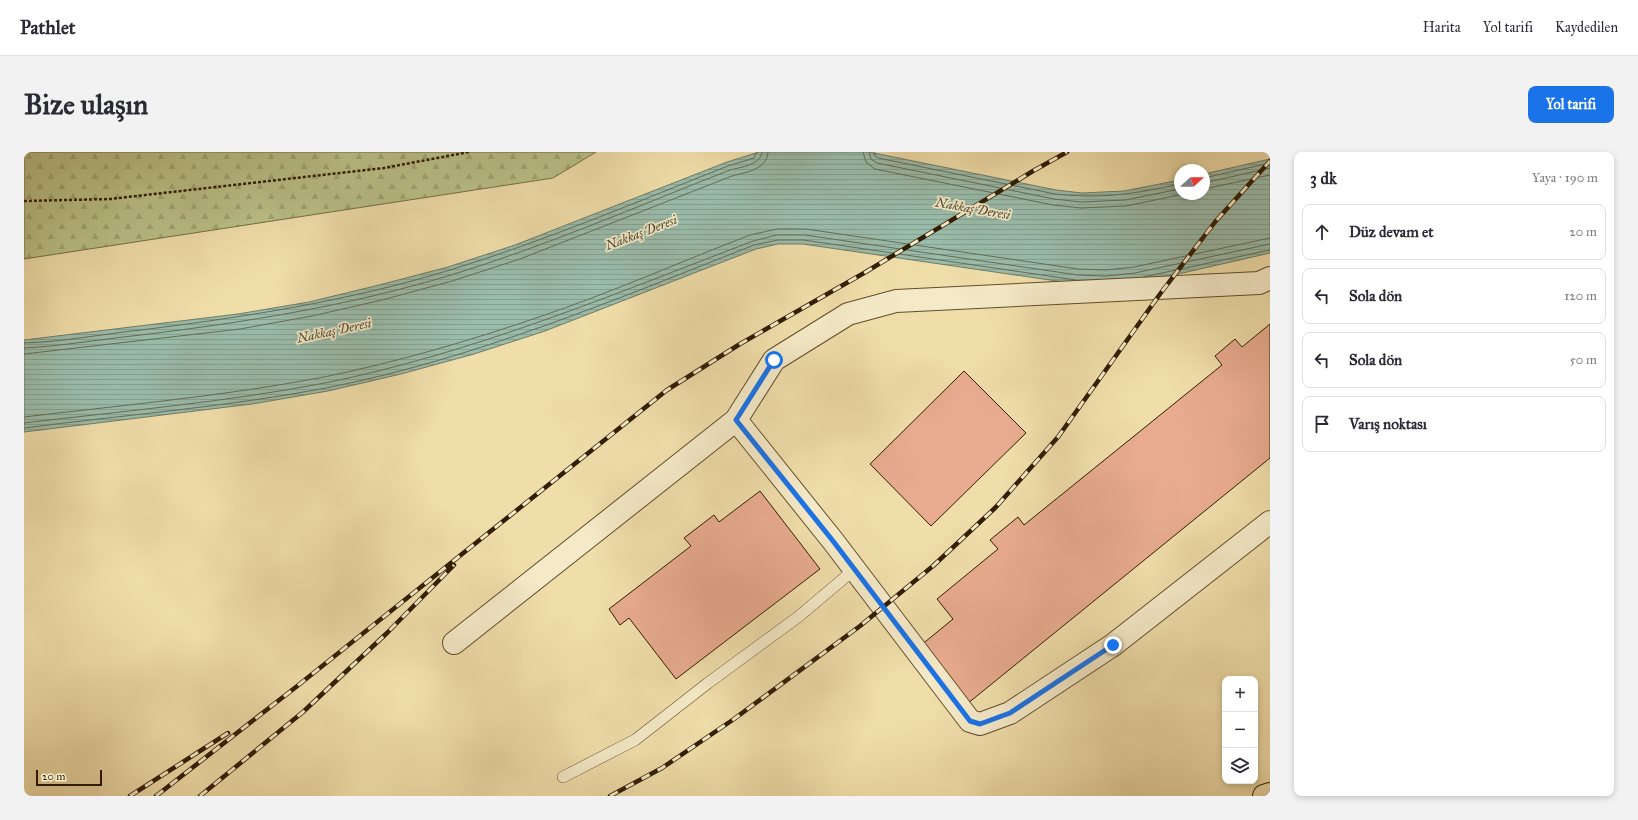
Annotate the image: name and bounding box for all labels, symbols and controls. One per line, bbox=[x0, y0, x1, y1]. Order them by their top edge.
text: Pathlet bbox=[20, 16, 76, 39]
text: Harita bbox=[1423, 19, 1461, 36]
text: Yol tarifi bbox=[1483, 19, 1533, 36]
text: Kaydedilen bbox=[1555, 19, 1618, 36]
button: Yol tarifi bbox=[1528, 86, 1614, 123]
text: Bize ulaşın bbox=[24, 87, 148, 122]
north arrow bbox=[1174, 164, 1210, 200]
text: 3 dk bbox=[1310, 168, 1337, 189]
text: Yaya · 190 m bbox=[1532, 170, 1598, 186]
water label: Nakkaş Deresi bbox=[933, 194, 1012, 223]
water label: Nakkaş Deresi bbox=[602, 212, 680, 254]
icon: ahead bbox=[1311, 221, 1333, 243]
text: Düz devam et bbox=[1349, 223, 1434, 241]
text: 20 m bbox=[1569, 224, 1597, 240]
icon: left bbox=[1311, 285, 1333, 307]
text: Sola dön bbox=[1349, 287, 1402, 305]
text: 120 m bbox=[1564, 288, 1597, 304]
water label: Nakkaş Deresi bbox=[295, 315, 373, 347]
icon: left bbox=[1311, 349, 1333, 371]
route start bbox=[765, 351, 783, 369]
text: Sola dön bbox=[1349, 351, 1402, 369]
text: 50 m bbox=[1570, 352, 1597, 368]
icon: arrive bbox=[1311, 413, 1333, 435]
text: Varış noktası bbox=[1349, 415, 1427, 433]
route end bbox=[1104, 636, 1122, 654]
map controls bbox=[1222, 676, 1258, 784]
button: + bbox=[1222, 676, 1258, 712]
button: − bbox=[1222, 712, 1258, 748]
button: layers bbox=[1222, 748, 1258, 784]
scale bar bbox=[36, 768, 102, 787]
text: 20 m bbox=[42, 770, 65, 783]

